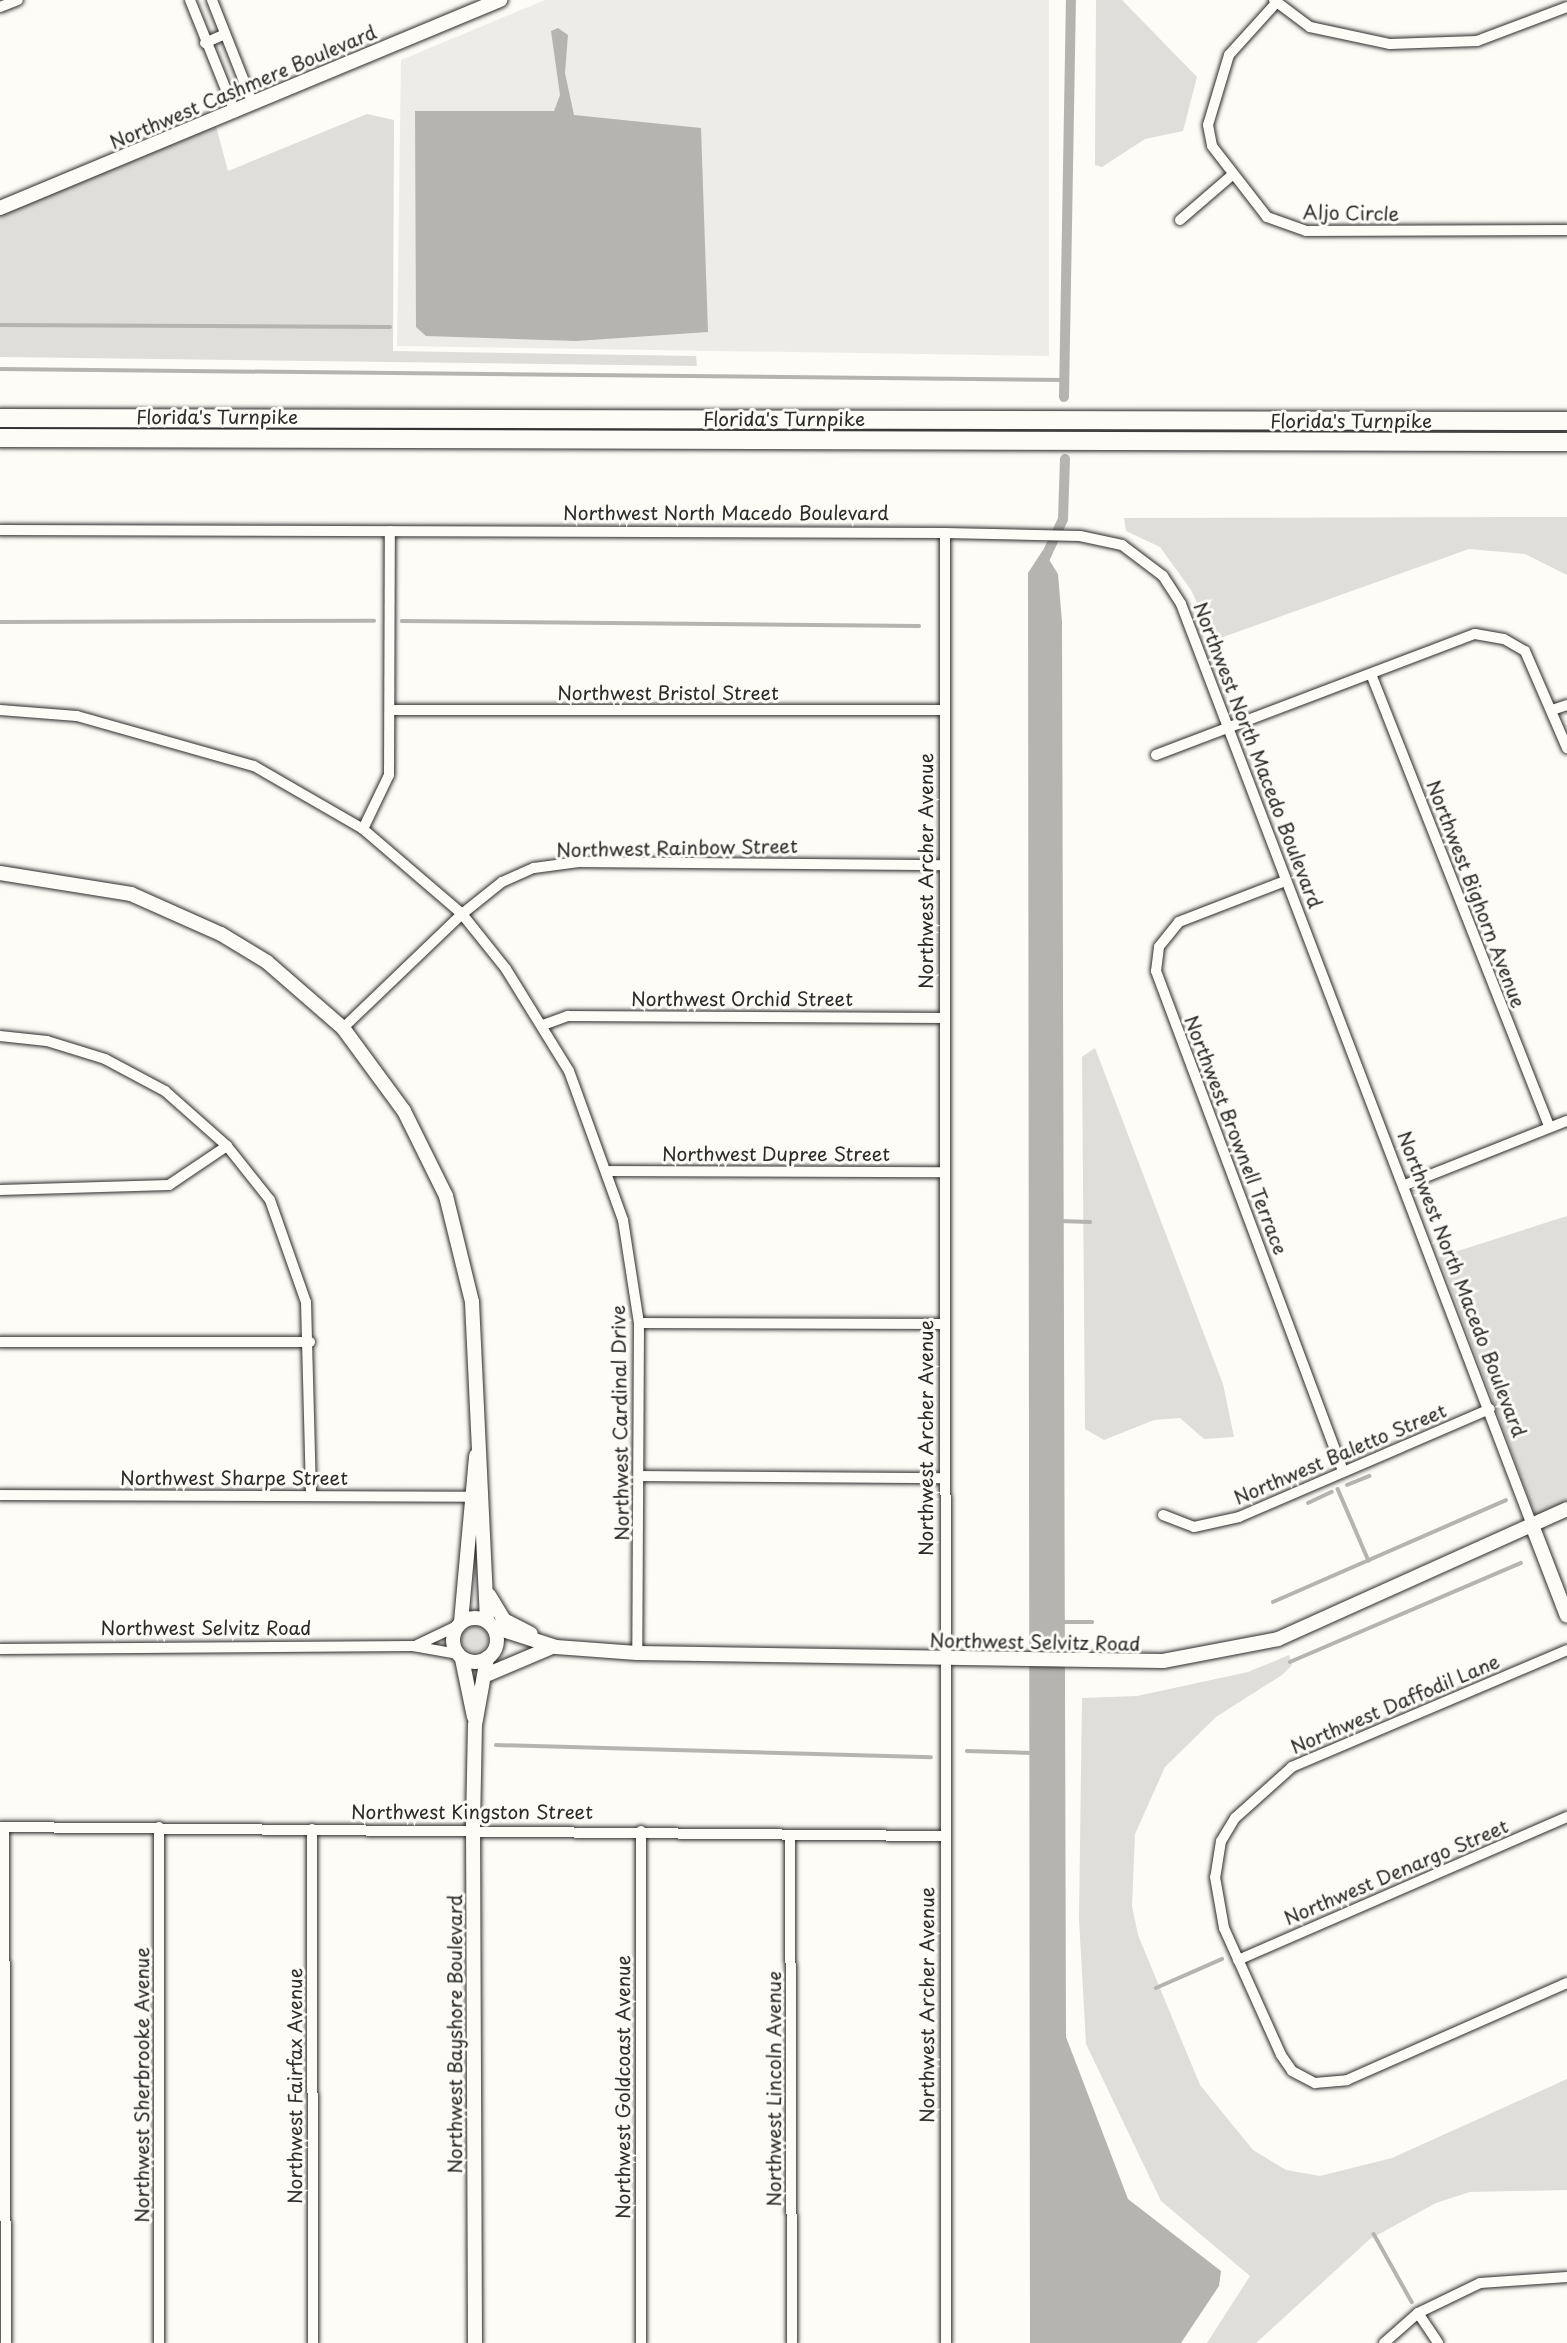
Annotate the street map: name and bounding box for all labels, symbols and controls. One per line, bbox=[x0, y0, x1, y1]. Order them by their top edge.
street label: Northwest Cashmere Boulevard bbox=[105, 20, 381, 154]
street label: Aljo Circle bbox=[1302, 201, 1400, 225]
street label: Florida's Turnpike bbox=[136, 406, 298, 428]
street label: Florida's Turnpike bbox=[703, 408, 865, 430]
street label: Florida's Turnpike bbox=[1270, 410, 1432, 432]
street label: Northwest North Macedo Boulevard bbox=[563, 502, 889, 524]
street label: Northwest North Macedo Boulevard bbox=[1189, 598, 1327, 912]
street label: Northwest Bristol Street bbox=[556, 682, 780, 704]
street label: Northwest Archer Avenue bbox=[915, 753, 937, 989]
street label: Northwest Bighorn Avenue bbox=[1422, 776, 1530, 1012]
street label: Northwest Rainbow Street bbox=[556, 834, 798, 862]
street label: Northwest Orchid Street bbox=[630, 988, 854, 1010]
street label: Northwest Brownell Terrace bbox=[1180, 1012, 1292, 1258]
street label: Northwest North Macedo Boulevard bbox=[1393, 1127, 1531, 1441]
street label: Northwest Dupree Street bbox=[661, 1143, 891, 1165]
street label: Northwest Cardinal Drive bbox=[607, 1306, 633, 1540]
street label: Northwest Archer Avenue bbox=[915, 1320, 937, 1556]
street label: Northwest Baletto Street bbox=[1230, 1399, 1450, 1509]
street label: Northwest Sharpe Street bbox=[120, 1467, 348, 1489]
street label: Northwest Selvitz Road bbox=[100, 1617, 312, 1639]
street label: Northwest Selvitz Road bbox=[929, 1629, 1141, 1655]
street label: Northwest Daffodil Lane bbox=[1287, 1649, 1503, 1759]
street label: Northwest Kingston Street bbox=[351, 1801, 593, 1823]
street label: Northwest Denargo Street bbox=[1280, 1814, 1512, 1930]
street label: Northwest Archer Avenue bbox=[916, 1887, 938, 2123]
street label: Northwest Bayshore Boulevard bbox=[444, 1892, 466, 2176]
street label: Northwest Sherbrooke Avenue bbox=[131, 1947, 153, 2223]
street label: Northwest Goldcoast Avenue bbox=[612, 1956, 634, 2218]
street label: Northwest Fairfax Avenue bbox=[284, 1967, 306, 2205]
street label: Northwest Lincoln Avenue bbox=[763, 1971, 785, 2207]

